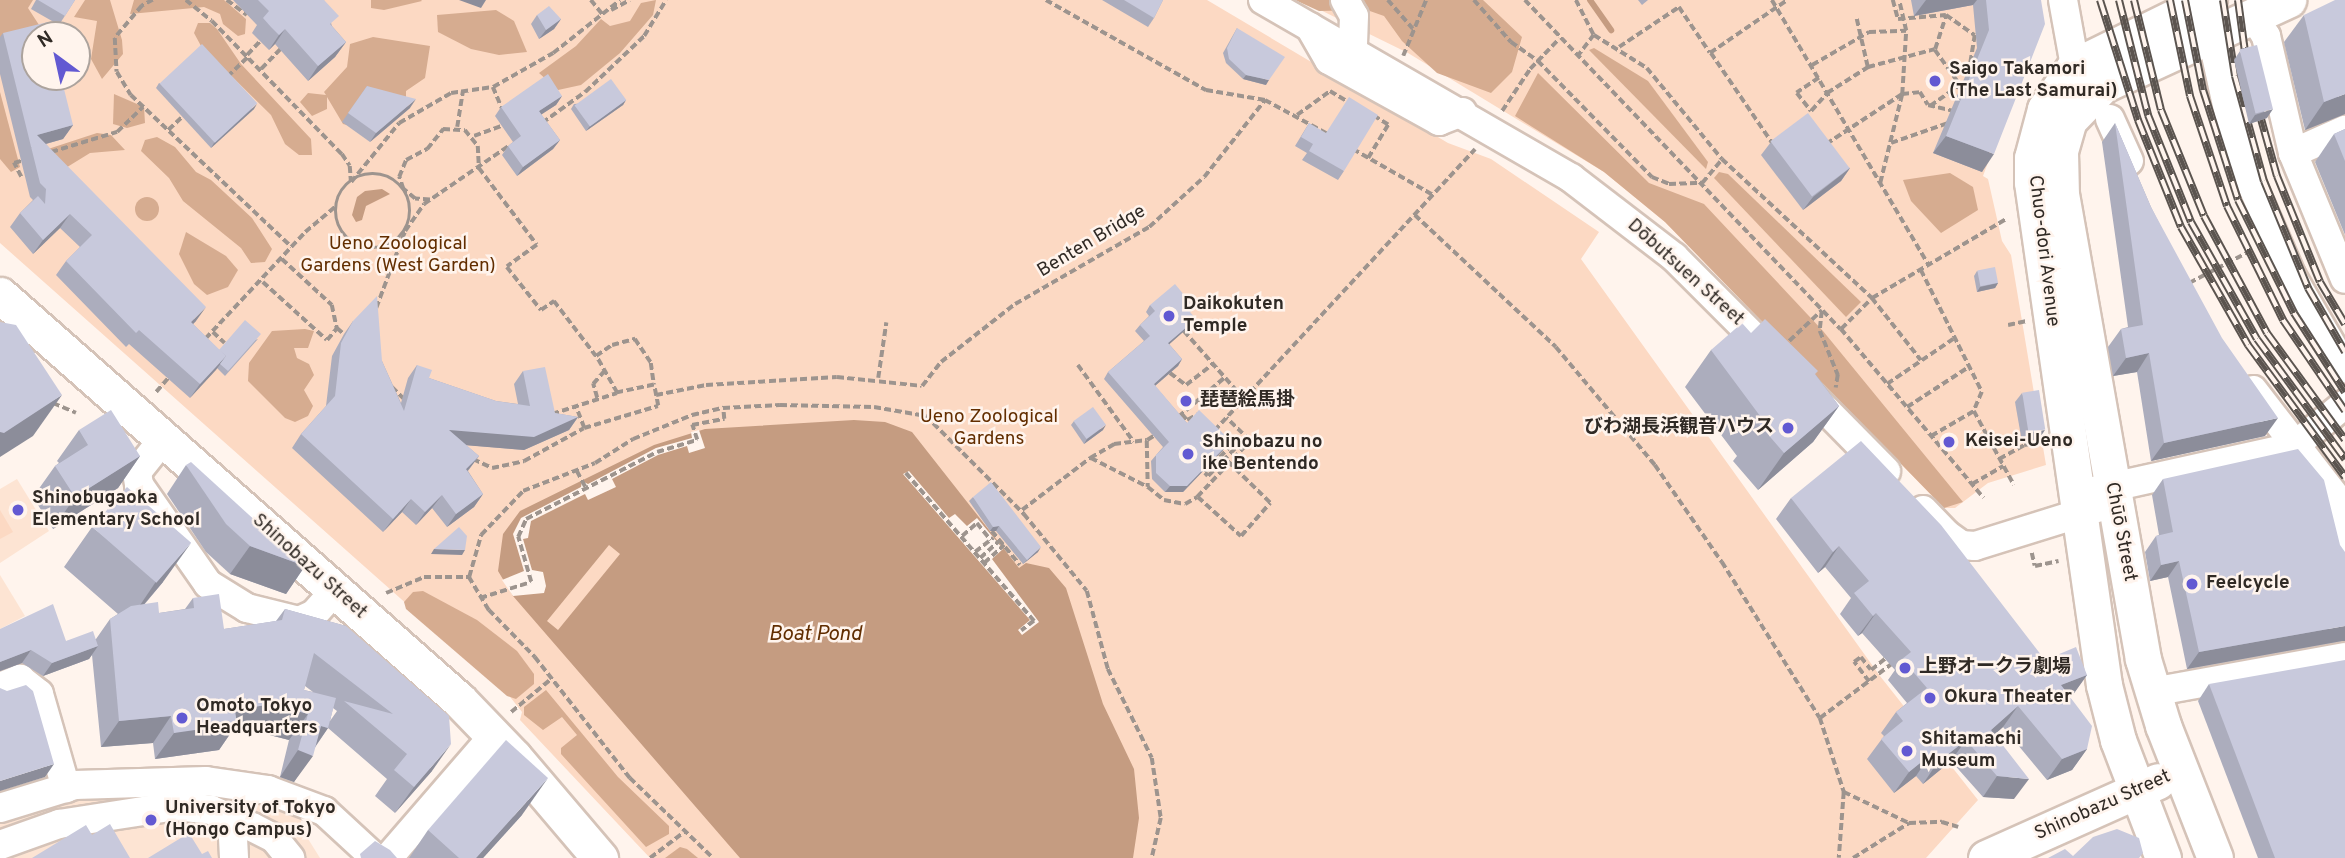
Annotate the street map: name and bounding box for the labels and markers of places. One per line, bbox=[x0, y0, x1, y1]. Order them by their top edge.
place label: Saigo Takamori (The Last Samurai) bbox=[1949, 59, 2118, 103]
marker: Saigo Takamori (The Last Samurai) bbox=[1927, 73, 1943, 89]
place label: Daikokuten Temple bbox=[1183, 294, 1284, 338]
marker: Daikokuten Temple bbox=[1161, 308, 1177, 324]
place label: 琵琶絵馬掛 bbox=[1200, 390, 1295, 412]
marker: 琵琶絵馬掛 bbox=[1178, 393, 1194, 409]
place label: びわ湖長浜観音ハウス bbox=[1584, 417, 1774, 439]
marker: びわ湖長浜観音ハウス bbox=[1780, 420, 1796, 436]
place label: Keisei-Ueno bbox=[1965, 431, 2073, 453]
place label: Shinobazu no ike Bentendo bbox=[1202, 432, 1322, 476]
marker: Keisei-Ueno bbox=[1939, 432, 1959, 452]
marker: Shinobazu no ike Bentendo bbox=[1180, 446, 1196, 462]
place label: Shinobugaoka Elementary School bbox=[32, 488, 200, 532]
marker: Shinobugaoka Elementary School bbox=[10, 502, 26, 518]
place label: Feelcycle bbox=[2206, 573, 2290, 595]
marker: Feelcycle bbox=[2184, 576, 2200, 592]
place label: 上野オークラ劇場 bbox=[1919, 657, 2071, 679]
marker: 上野オークラ劇場 bbox=[1897, 660, 1913, 676]
place label: Okura Theater bbox=[1944, 687, 2072, 709]
marker: Okura Theater bbox=[1922, 690, 1938, 706]
place label: Omoto Tokyo Headquarters bbox=[196, 696, 318, 740]
marker: Omoto Tokyo Headquarters bbox=[174, 710, 190, 726]
place label: Shitamachi Museum bbox=[1921, 729, 2022, 773]
marker: Shitamachi Museum bbox=[1899, 743, 1915, 759]
place label: University of Tokyo (Hongo Campus) bbox=[165, 798, 336, 842]
marker: University of Tokyo (Hongo Campus) bbox=[143, 812, 159, 828]

